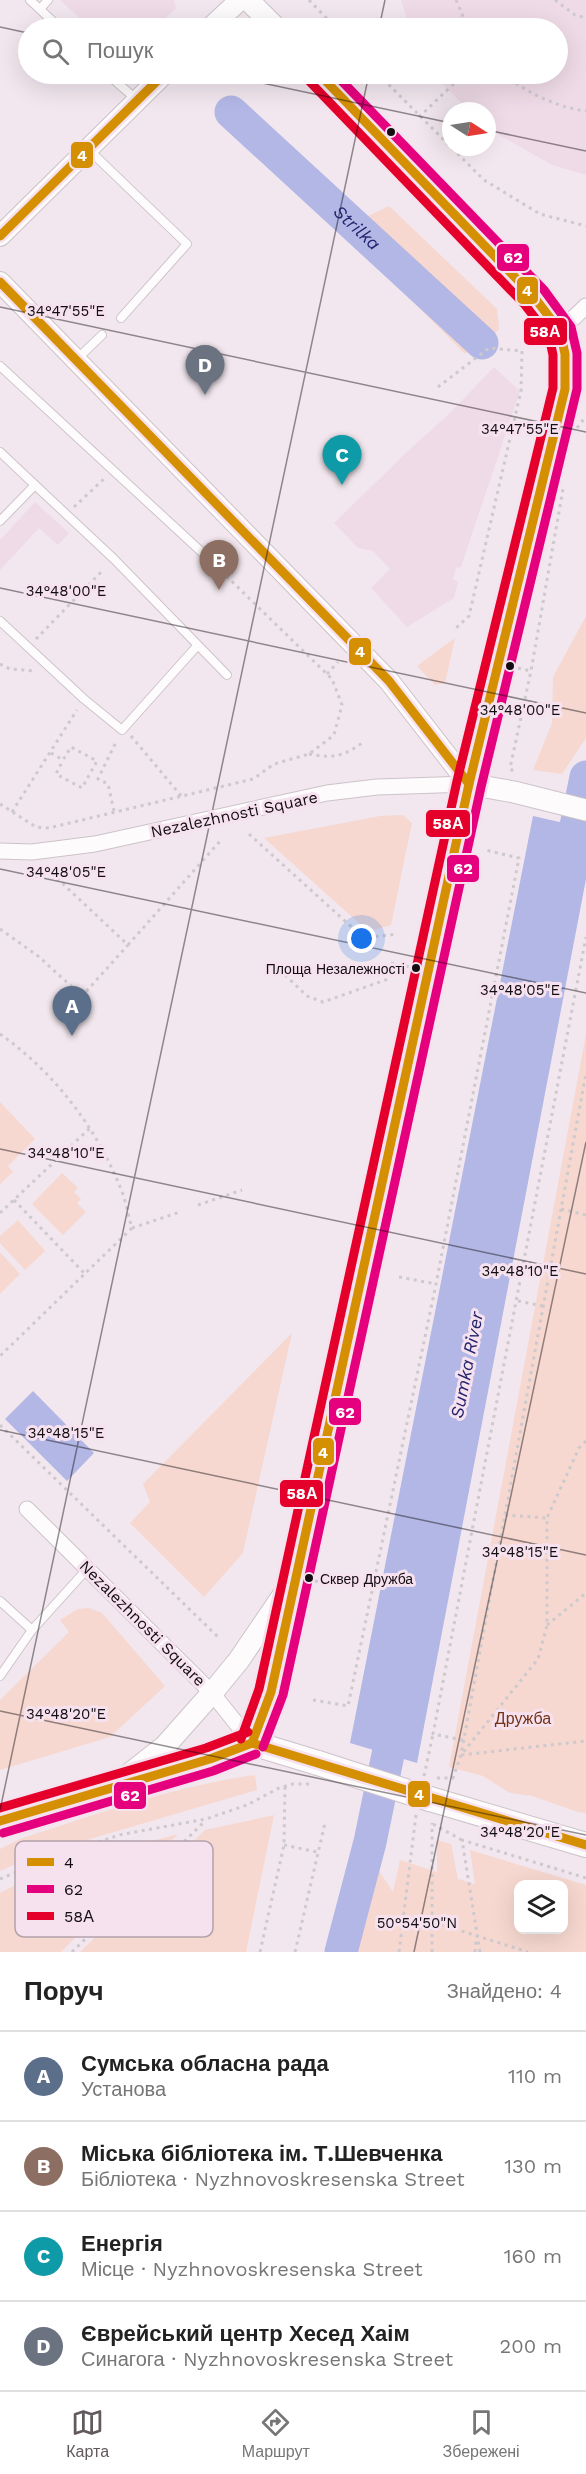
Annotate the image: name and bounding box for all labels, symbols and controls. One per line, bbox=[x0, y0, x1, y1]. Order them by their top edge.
search box bbox=[18, 18, 568, 84]
icon: search bbox=[39, 35, 72, 68]
text: Пошук bbox=[87, 38, 153, 63]
north arrow bbox=[442, 102, 496, 156]
unlabelled marker bbox=[385, 126, 397, 138]
line badge: 4 bbox=[70, 141, 94, 169]
text: 4 bbox=[77, 146, 87, 165]
water label: Strilka bbox=[329, 201, 385, 254]
line badge: 62 bbox=[496, 243, 530, 272]
text: 62 bbox=[503, 248, 523, 267]
line badge: 4 bbox=[516, 276, 539, 305]
text: 4 bbox=[522, 281, 532, 300]
text: 34°47'55"E bbox=[27, 302, 105, 320]
line badge: 58А bbox=[523, 317, 568, 346]
text: 58А bbox=[530, 322, 561, 341]
pin: D bbox=[186, 346, 224, 395]
text: 34°47'55"E bbox=[481, 420, 559, 438]
pin: C bbox=[322, 436, 362, 485]
pin: B bbox=[200, 540, 238, 590]
text: 34°48'00"E bbox=[26, 582, 106, 600]
line badge: 4 bbox=[348, 637, 372, 666]
text: 4 bbox=[355, 642, 365, 661]
unlabelled marker bbox=[504, 660, 516, 672]
text: 34°48'00"E bbox=[480, 701, 560, 719]
street label: Nezalezhnosti Square bbox=[149, 788, 319, 841]
line badge: 58А bbox=[425, 809, 471, 838]
text: 58А bbox=[433, 814, 464, 833]
line badge: 62 bbox=[446, 854, 480, 883]
text: 62 bbox=[453, 859, 473, 878]
text: 34°48'05"E bbox=[26, 863, 106, 881]
your location bbox=[347, 924, 376, 953]
place label: Площа Незалежності bbox=[266, 961, 405, 977]
marker: Площа Незалежності bbox=[410, 962, 422, 974]
text: 34°48'05"E bbox=[480, 981, 560, 999]
pin: A bbox=[52, 986, 92, 1036]
text: 34°48'10"E bbox=[27, 1144, 105, 1162]
text: 34°48'10"E bbox=[481, 1262, 559, 1280]
water label: Sumka River bbox=[446, 1309, 487, 1420]
line badge: 62 bbox=[328, 1397, 362, 1426]
text: 62 bbox=[335, 1403, 355, 1422]
text: 34°48'15"E bbox=[28, 1424, 104, 1442]
line badge: 4 bbox=[312, 1437, 335, 1466]
text: 4 bbox=[318, 1443, 328, 1462]
line badge: 58А bbox=[279, 1479, 324, 1508]
text: 58А bbox=[287, 1484, 318, 1503]
text: 34°48'15"E bbox=[482, 1543, 558, 1561]
street label: Nezalezhnosti Square bbox=[76, 1556, 210, 1690]
place label: Сквер Дружба bbox=[320, 1571, 413, 1587]
marker: Сквер Дружба bbox=[303, 1572, 315, 1584]
text: 34°48'20"E bbox=[26, 1705, 106, 1723]
park label: Дружба bbox=[495, 1709, 551, 1728]
line badge: 4 bbox=[407, 1780, 431, 1808]
line badge: 62 bbox=[113, 1781, 147, 1810]
text: 4 bbox=[414, 1785, 424, 1804]
text: 62 bbox=[120, 1786, 140, 1805]
text: 34°48'20"E bbox=[480, 1823, 560, 1841]
legend bbox=[15, 1841, 213, 1937]
text: 4 bbox=[64, 1853, 74, 1872]
text: 62 bbox=[64, 1880, 83, 1899]
map controls bbox=[514, 1880, 568, 1934]
button: layers bbox=[514, 1880, 568, 1934]
text: 58А bbox=[64, 1907, 94, 1926]
text: 50°54'50"N bbox=[377, 1914, 457, 1932]
text: Поруч bbox=[24, 1976, 104, 2006]
text: Знайдено: 4 bbox=[447, 1979, 562, 2003]
text: Сумська обласна рада bbox=[81, 2051, 329, 2076]
text: A bbox=[37, 2064, 50, 2088]
text: 110 m bbox=[508, 2064, 562, 2088]
text: Установа bbox=[81, 2077, 166, 2101]
text: Міська бібліотека ім. Т.Шевченка bbox=[81, 2141, 442, 2166]
text: B bbox=[37, 2154, 50, 2178]
text: 130 m bbox=[504, 2154, 562, 2178]
text: Бібліотека · Nyzhnovoskresenska Street bbox=[81, 2167, 465, 2191]
text: Енергія bbox=[81, 2231, 163, 2256]
text: C bbox=[37, 2244, 50, 2268]
text: 160 m bbox=[504, 2244, 562, 2268]
text: Місце · Nyzhnovoskresenska Street bbox=[81, 2257, 423, 2281]
text: Єврейський центр Хесед Хаім bbox=[81, 2321, 410, 2346]
text: D bbox=[36, 2334, 51, 2358]
text: 200 m bbox=[500, 2334, 562, 2358]
text: Синагога · Nyzhnovoskresenska Street bbox=[81, 2347, 453, 2371]
tab: Карта bbox=[66, 2406, 109, 2461]
tab: Маршрут bbox=[242, 2406, 310, 2461]
tab: Збережені bbox=[443, 2406, 520, 2461]

